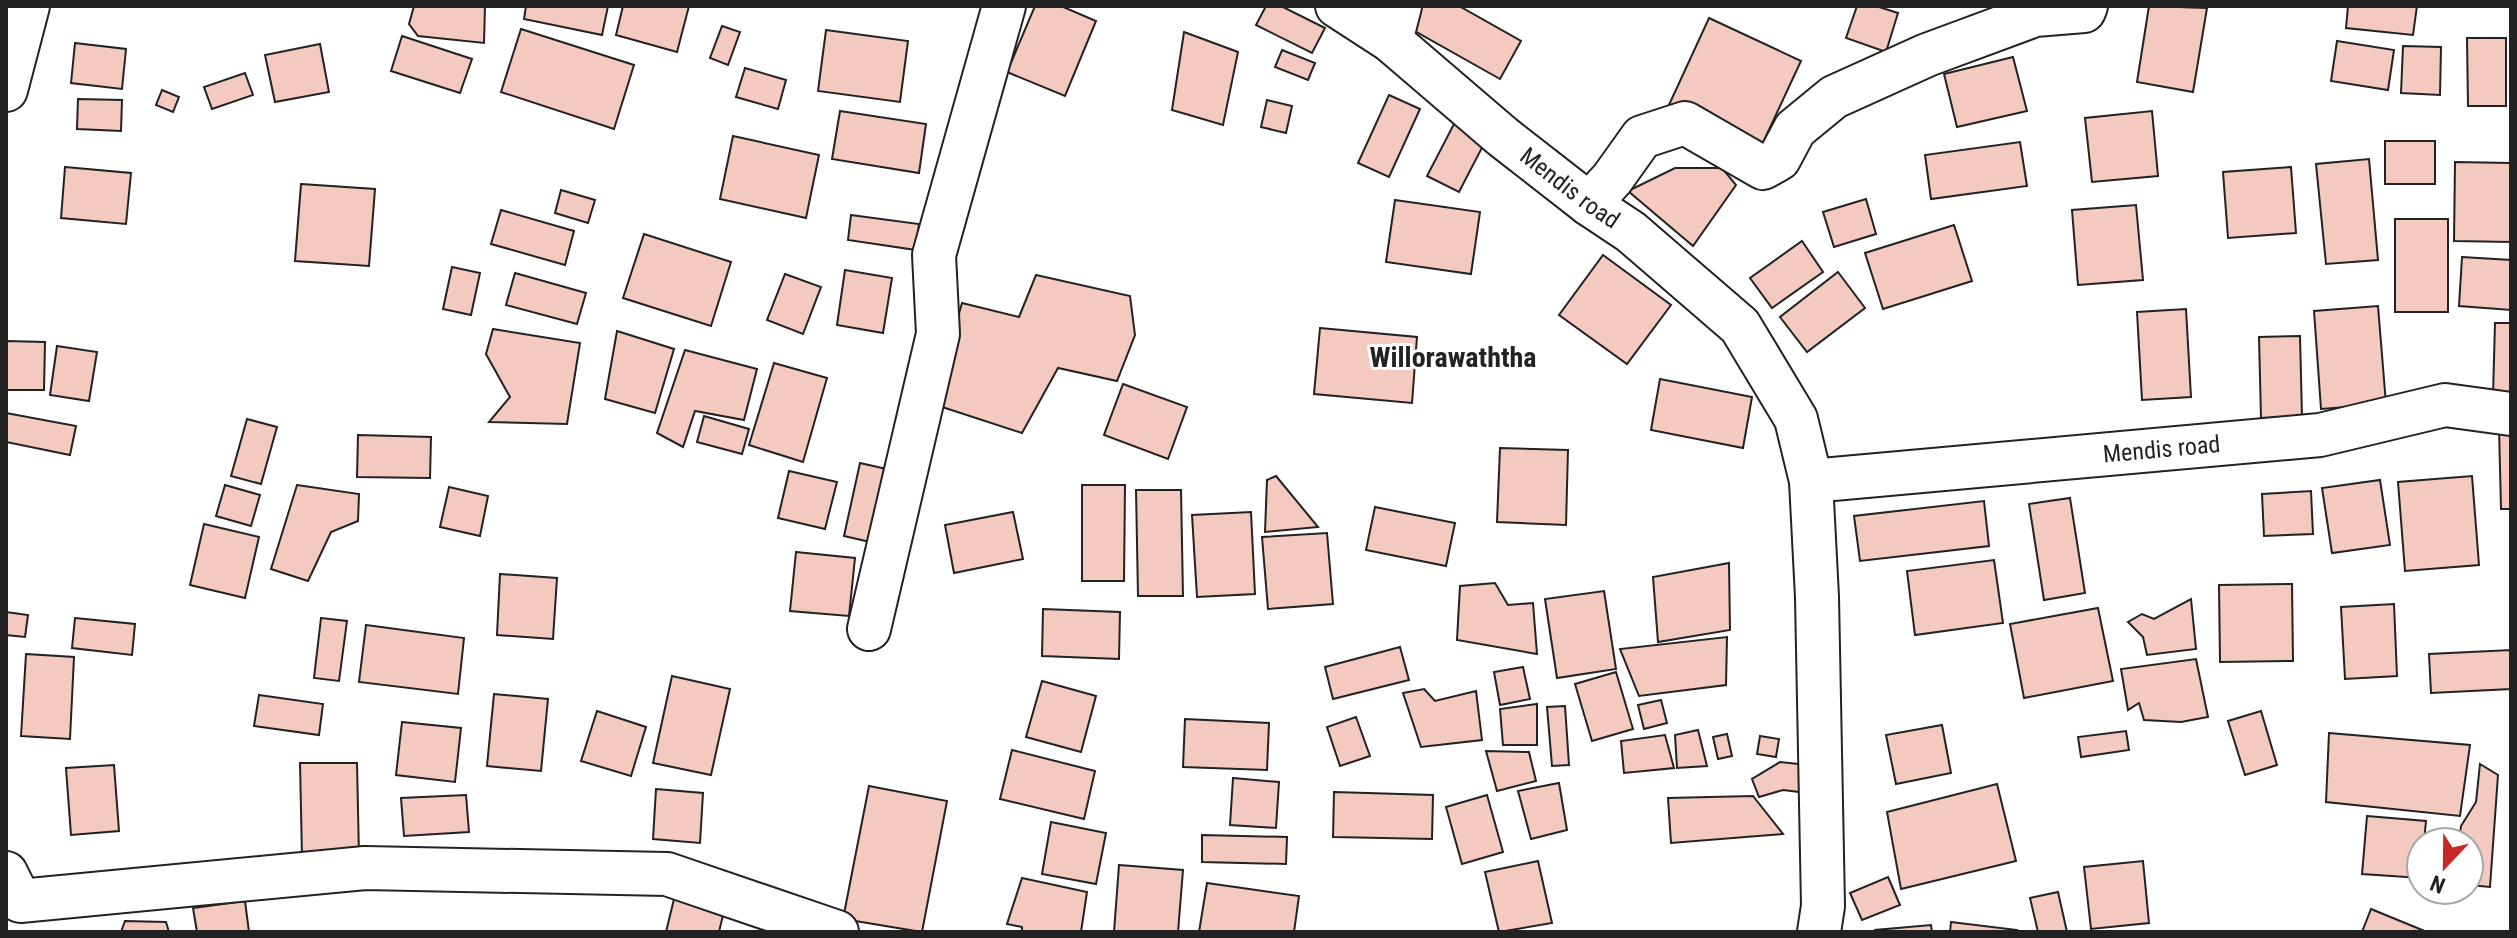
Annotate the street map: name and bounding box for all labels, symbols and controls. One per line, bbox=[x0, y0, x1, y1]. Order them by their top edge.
street label: Mendis road bbox=[1514, 142, 1625, 234]
district label: Willorawaththa bbox=[1370, 341, 1536, 374]
street label: Mendis road bbox=[2102, 430, 2221, 469]
north arrow bbox=[2405, 826, 2485, 906]
text: N bbox=[2427, 870, 2449, 898]

